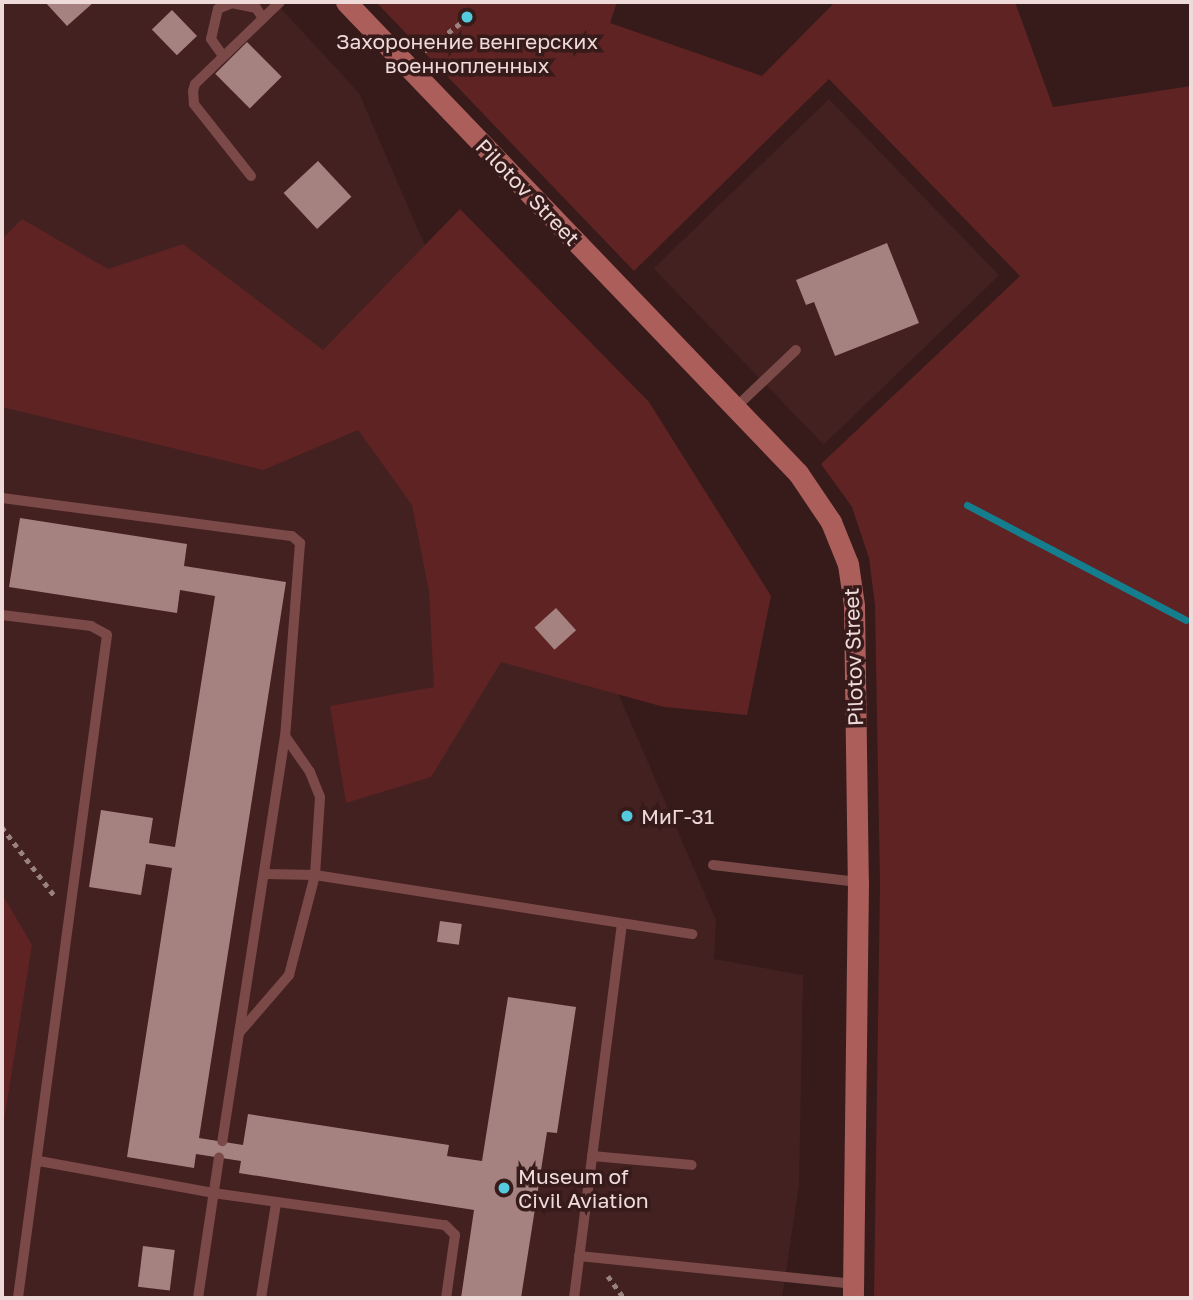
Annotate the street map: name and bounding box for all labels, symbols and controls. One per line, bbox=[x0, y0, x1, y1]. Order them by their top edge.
marker: Захоронение венгерских военнопленных bbox=[459, 9, 475, 25]
place label: Захоронение венгерских военнопленных bbox=[336, 28, 598, 78]
street label: Pilotov Street bbox=[471, 134, 585, 250]
street label: Pilotov Street bbox=[838, 587, 868, 727]
place label: МиГ-31 bbox=[641, 803, 714, 829]
marker: МиГ-31 bbox=[619, 808, 635, 824]
place label: Museum of Civil Aviation bbox=[518, 1163, 649, 1213]
marker: Museum of Civil Aviation bbox=[496, 1180, 512, 1196]

